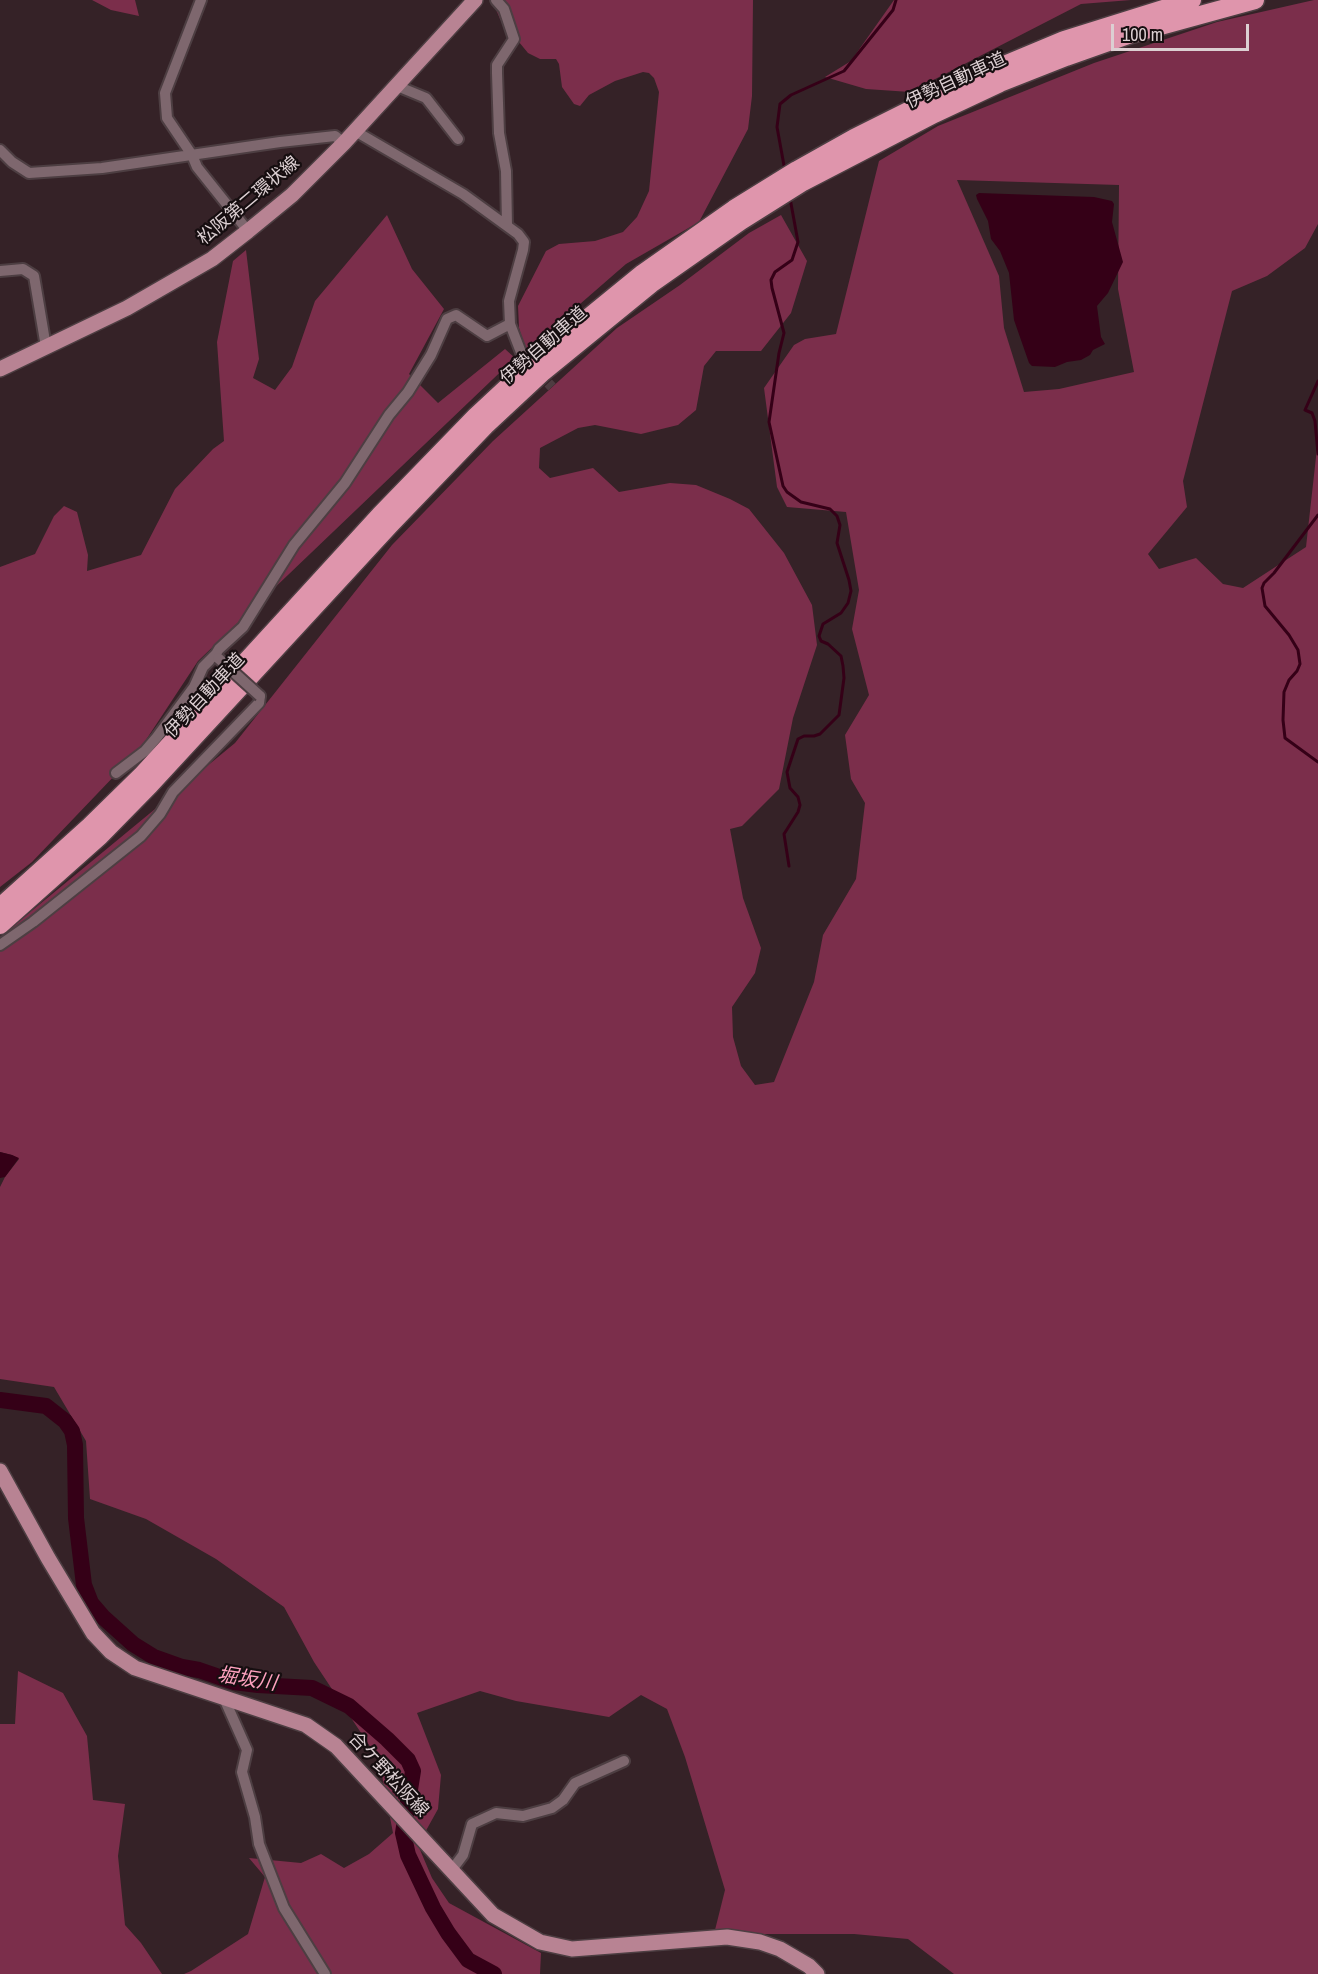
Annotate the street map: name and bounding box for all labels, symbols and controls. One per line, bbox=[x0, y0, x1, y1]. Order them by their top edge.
scale bar bbox=[1114, 12, 1252, 50]
text: 100 m bbox=[1122, 22, 1163, 47]
street label: 伊勢自動車道 bbox=[902, 48, 1010, 114]
street label: 松阪第二環状線 bbox=[194, 152, 304, 250]
street label: 伊勢自動車道 bbox=[496, 302, 592, 390]
street label: 伊勢自動車道 bbox=[160, 649, 250, 743]
water label: 堀坂川 bbox=[215, 1663, 279, 1697]
street label: 合ケ野松阪線 bbox=[343, 1728, 433, 1822]

